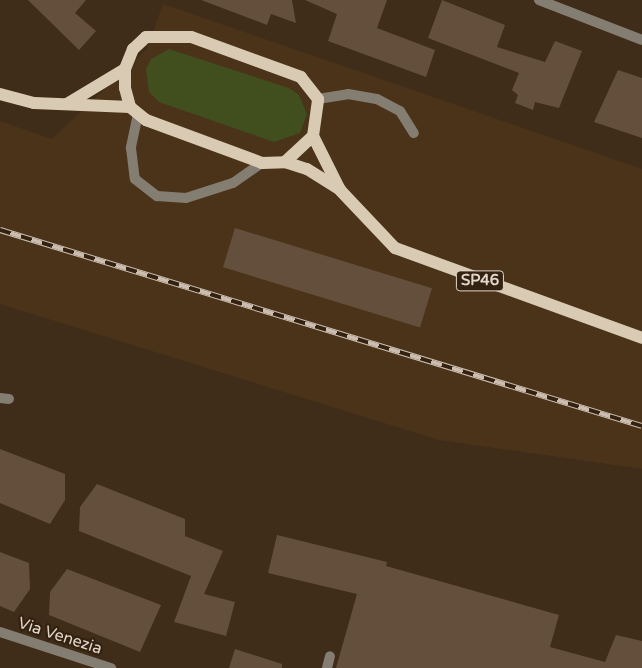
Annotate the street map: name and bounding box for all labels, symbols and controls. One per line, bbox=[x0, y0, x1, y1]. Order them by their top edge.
road number: SP46 bbox=[455, 268, 505, 294]
street label: Via Venezia bbox=[16, 613, 104, 659]

